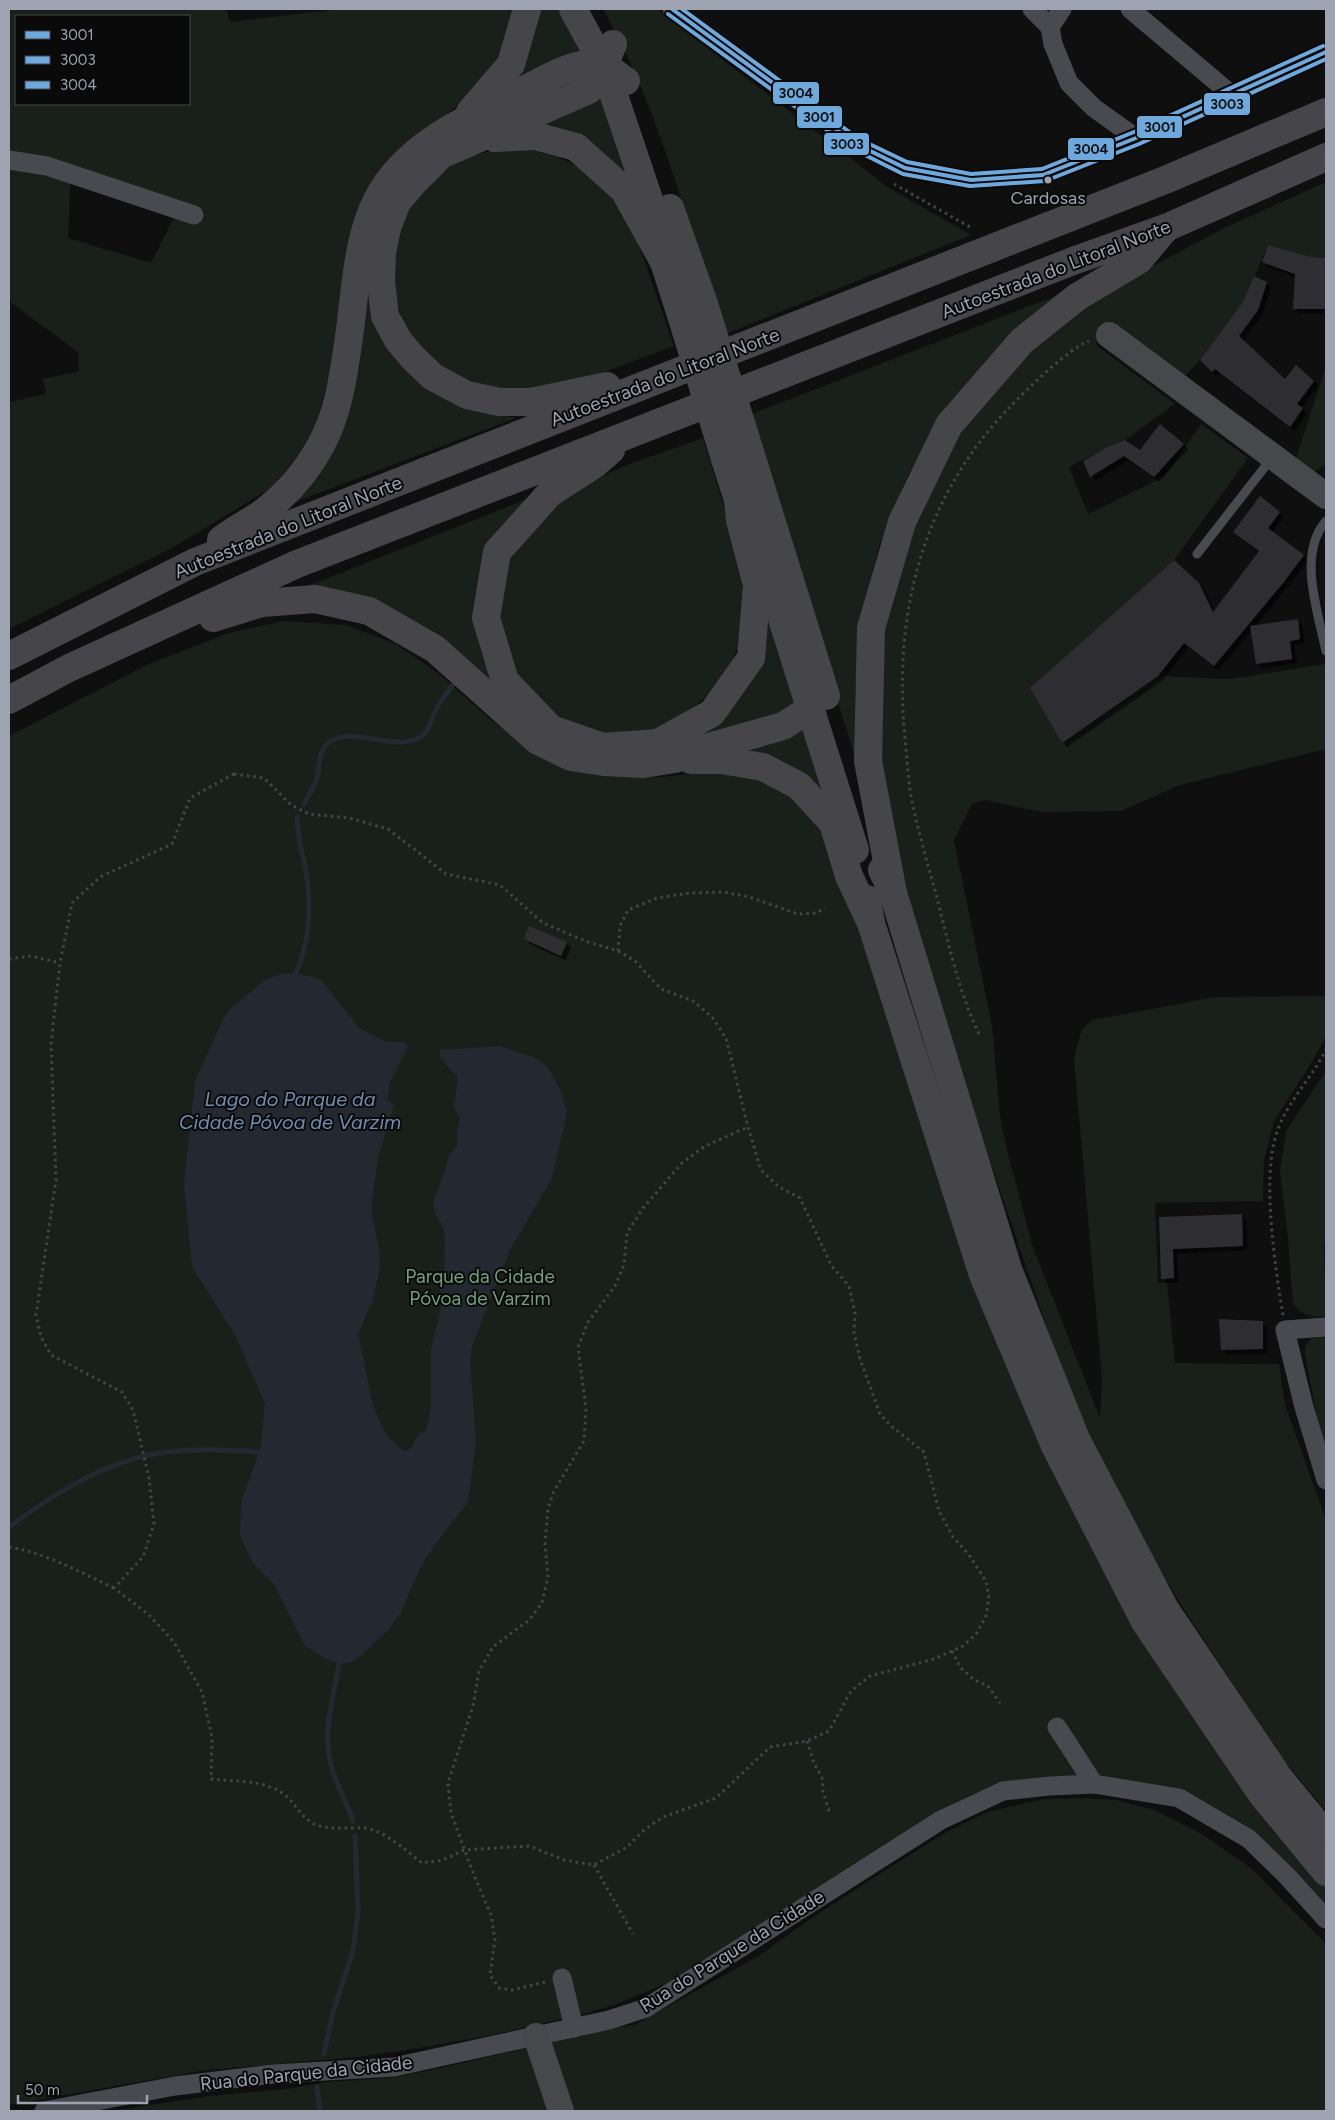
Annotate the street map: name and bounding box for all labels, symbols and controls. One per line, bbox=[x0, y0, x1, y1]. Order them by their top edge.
legend bbox=[15, 15, 190, 105]
text: 3001 bbox=[60, 26, 94, 44]
text: 3003 bbox=[60, 51, 96, 69]
text: 3004 bbox=[60, 76, 97, 94]
line badge: 3004 bbox=[772, 81, 820, 105]
text: 3004 bbox=[779, 85, 814, 102]
line badge: 3003 bbox=[1203, 92, 1251, 116]
text: 3003 bbox=[1210, 96, 1244, 113]
line badge: 3001 bbox=[796, 105, 843, 129]
text: 3001 bbox=[803, 109, 835, 126]
line badge: 3001 bbox=[1136, 115, 1183, 139]
text: 3001 bbox=[1144, 119, 1176, 136]
line badge: 3003 bbox=[823, 132, 870, 156]
text: 3003 bbox=[830, 136, 864, 153]
line badge: 3004 bbox=[1067, 137, 1115, 161]
text: 3004 bbox=[1074, 141, 1109, 158]
marker: Cardosas bbox=[1043, 175, 1053, 185]
place label: Cardosas bbox=[1010, 187, 1086, 209]
street label: Autoestrada do Litoral Norte bbox=[938, 215, 1174, 323]
street label: Autoestrada do Litoral Norte bbox=[547, 323, 783, 431]
street label: Autoestrada do Litoral Norte bbox=[171, 471, 405, 583]
water label: Lago do Parque da Cidade Póvoa de Varzim bbox=[179, 1087, 401, 1134]
park label: Parque da Cidade Póvoa de Varzim bbox=[405, 1265, 555, 1310]
street label: Rua do Parque da Cidade bbox=[635, 1885, 829, 2017]
street label: Rua do Parque da Cidade bbox=[199, 2050, 413, 2096]
scale bar bbox=[18, 2072, 146, 2104]
text: 50 m bbox=[25, 2081, 60, 2099]

